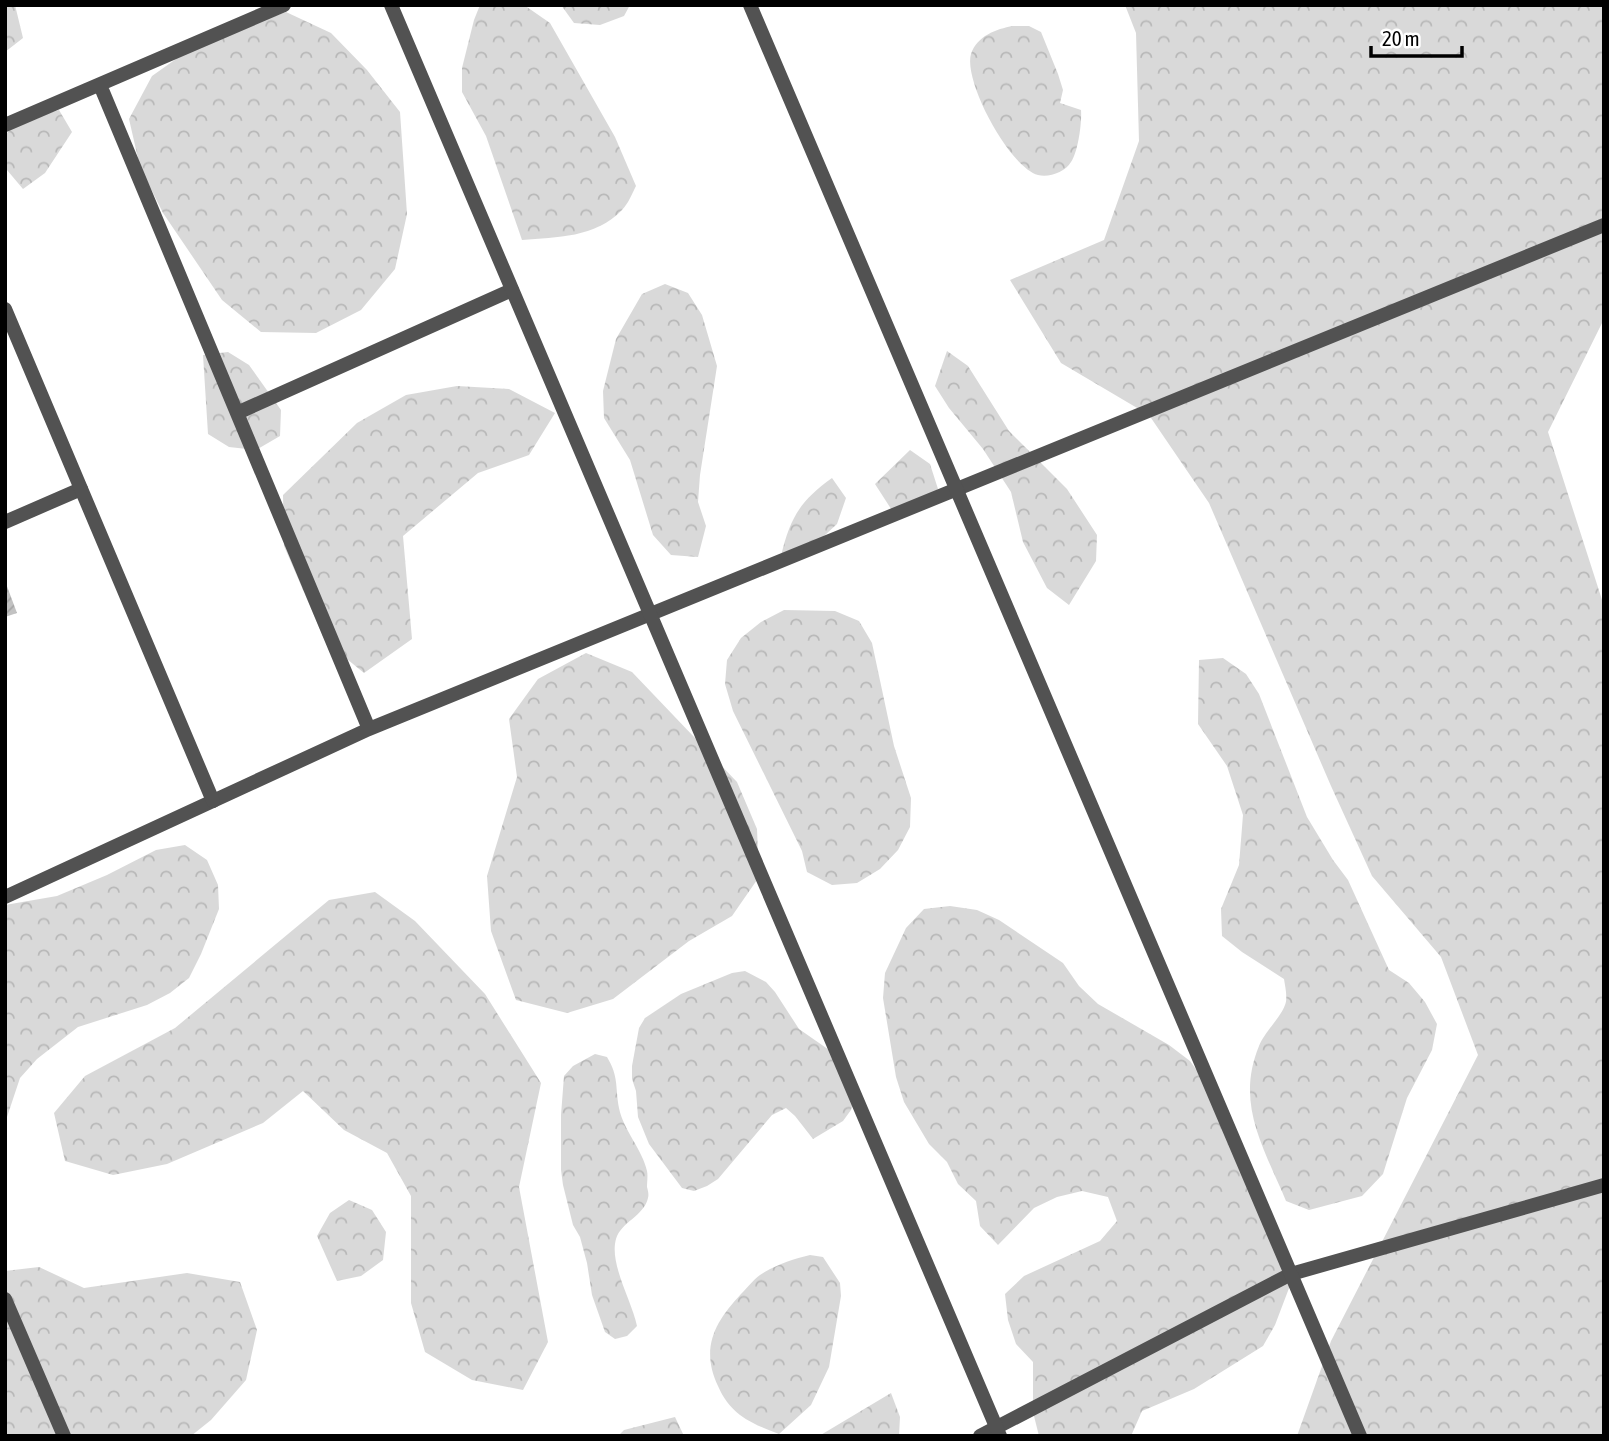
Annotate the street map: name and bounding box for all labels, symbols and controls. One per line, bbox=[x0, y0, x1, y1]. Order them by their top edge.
scale bar bbox=[1371, 14, 1462, 58]
text: 20 m bbox=[1382, 26, 1420, 50]

